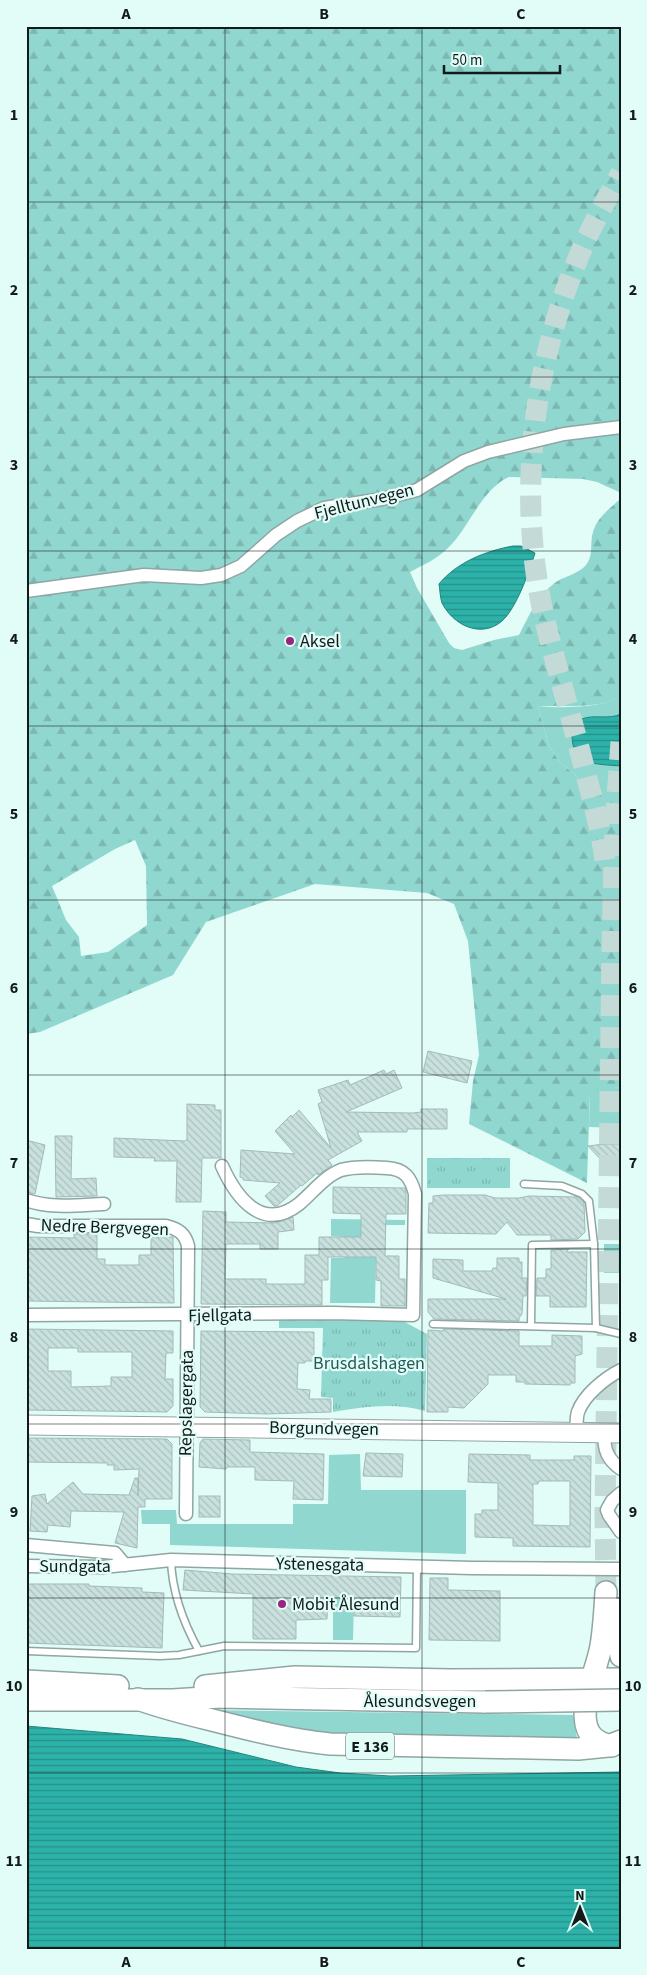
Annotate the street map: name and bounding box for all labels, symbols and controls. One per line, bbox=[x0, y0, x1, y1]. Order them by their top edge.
text: A bbox=[120, 3, 131, 25]
text: B bbox=[319, 3, 329, 25]
text: C bbox=[516, 3, 526, 25]
scale bar bbox=[444, 42, 561, 74]
text: 50 m bbox=[452, 50, 482, 71]
text: 1 bbox=[10, 104, 18, 126]
text: 1 bbox=[629, 104, 637, 126]
text: 2 bbox=[10, 279, 18, 301]
text: 2 bbox=[629, 279, 637, 301]
text: 3 bbox=[10, 454, 18, 476]
text: 3 bbox=[629, 454, 637, 476]
street label: Fjelltunvegen bbox=[312, 477, 417, 526]
text: 4 bbox=[10, 628, 19, 650]
text: 4 bbox=[629, 628, 638, 650]
place label: Aksel bbox=[300, 629, 340, 654]
marker: Aksel bbox=[284, 635, 296, 647]
text: 5 bbox=[10, 803, 18, 825]
text: 5 bbox=[629, 803, 637, 825]
text: 6 bbox=[10, 977, 18, 999]
text: 6 bbox=[629, 977, 637, 999]
text: 7 bbox=[10, 1152, 18, 1174]
text: 7 bbox=[629, 1152, 637, 1174]
street label: Nedre Bergvegen bbox=[40, 1213, 170, 1242]
street label: Fjellgata bbox=[188, 1302, 252, 1329]
text: 8 bbox=[10, 1326, 18, 1348]
text: 8 bbox=[629, 1326, 637, 1348]
street label: Repslagergata bbox=[173, 1350, 200, 1456]
park label: Brusdalshagen bbox=[313, 1351, 425, 1376]
street label: Borgundvegen bbox=[269, 1415, 379, 1442]
text: 9 bbox=[10, 1501, 18, 1523]
text: 9 bbox=[629, 1501, 637, 1523]
street label: Ystenesgata bbox=[275, 1551, 364, 1578]
street label: Sundgata bbox=[39, 1554, 111, 1579]
place label: Mobit Ålesund bbox=[292, 1592, 399, 1617]
marker: Mobit Ålesund bbox=[276, 1598, 288, 1610]
text: 10 bbox=[6, 1675, 22, 1697]
text: 10 bbox=[625, 1675, 641, 1697]
street label: Ålesundsvegen bbox=[364, 1689, 476, 1714]
road number: E 136 bbox=[346, 1732, 394, 1760]
text: 11 bbox=[6, 1850, 22, 1872]
text: 11 bbox=[625, 1850, 641, 1872]
north arrow bbox=[554, 1882, 604, 1932]
text: N bbox=[575, 1886, 585, 1906]
text: A bbox=[120, 1951, 131, 1973]
text: B bbox=[319, 1951, 329, 1973]
text: C bbox=[516, 1951, 526, 1973]

